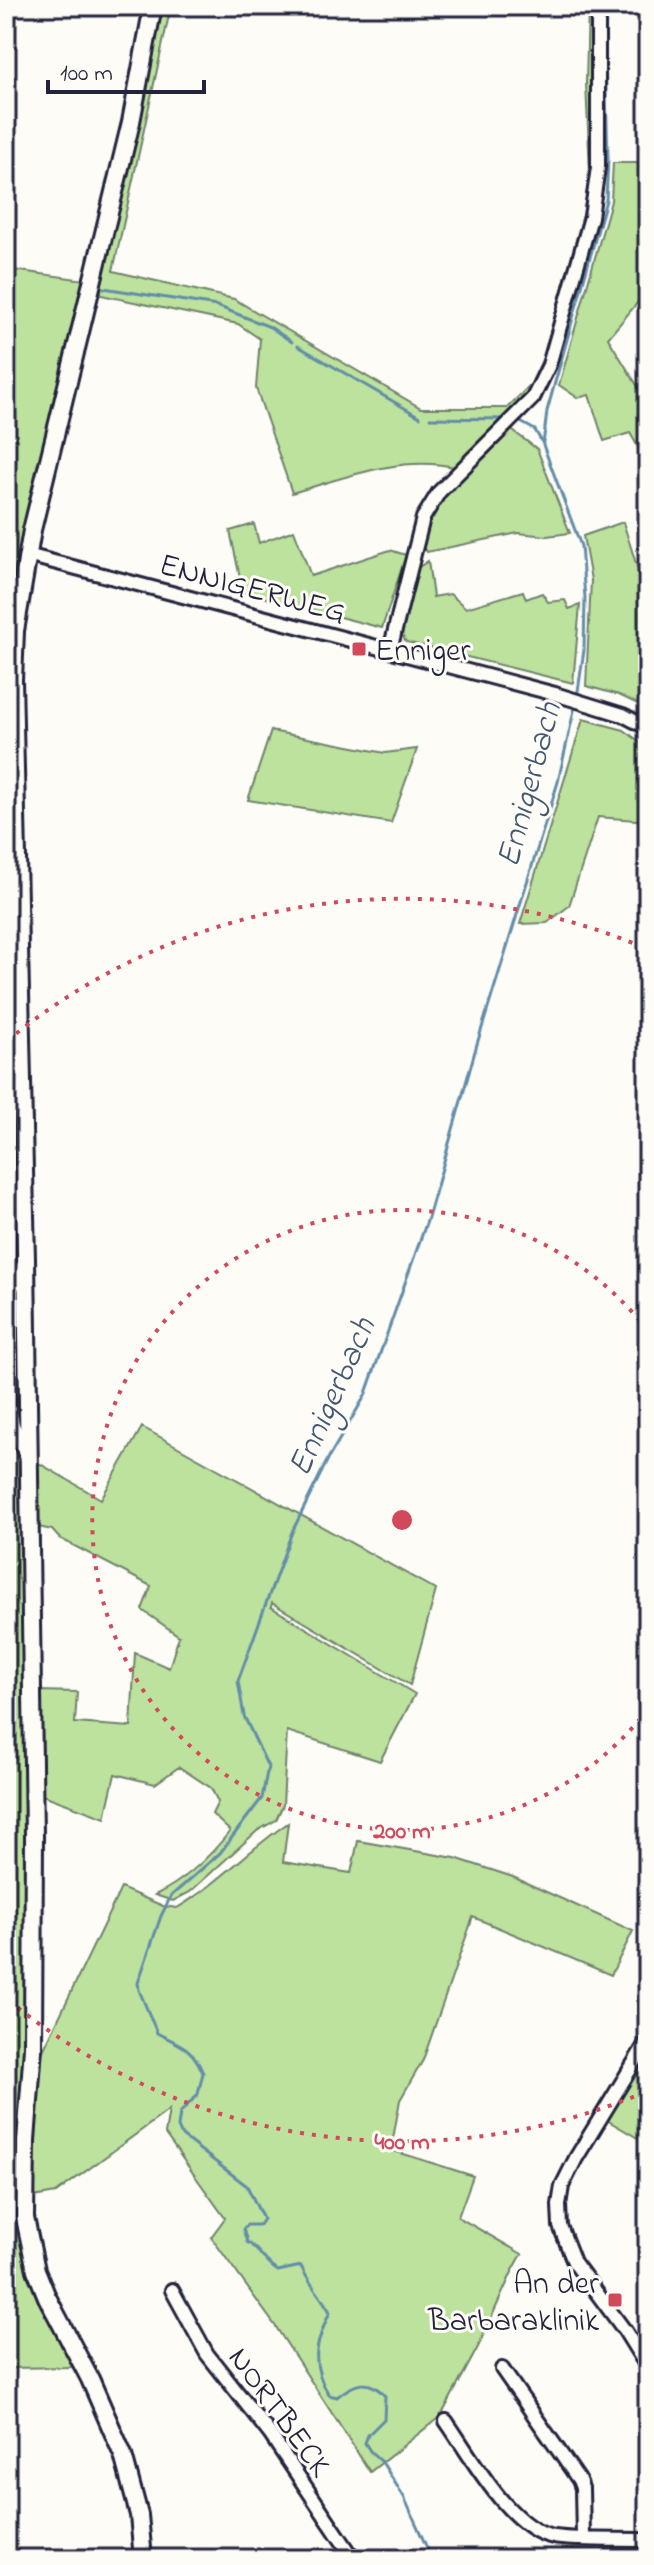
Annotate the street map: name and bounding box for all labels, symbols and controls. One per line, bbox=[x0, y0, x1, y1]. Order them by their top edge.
scale bar bbox=[48, 44, 204, 94]
text: 100 m bbox=[60, 57, 113, 92]
street label: ENNIGERWEG bbox=[154, 543, 351, 638]
place label: Enniger bbox=[375, 629, 470, 676]
marker: Enniger bbox=[350, 640, 368, 658]
water label: Ennigerbach bbox=[485, 696, 577, 873]
water label: Ennigerbach bbox=[276, 1310, 391, 1485]
centre of rings bbox=[388, 1506, 416, 1534]
text: 200 m bbox=[372, 1815, 431, 1850]
text: 400 m bbox=[374, 2126, 430, 2161]
place label: An der Barbaraklinik bbox=[427, 2262, 600, 2346]
marker: An der Barbaraklinik bbox=[606, 2291, 624, 2309]
street label: NORTBECK bbox=[215, 2338, 342, 2488]

